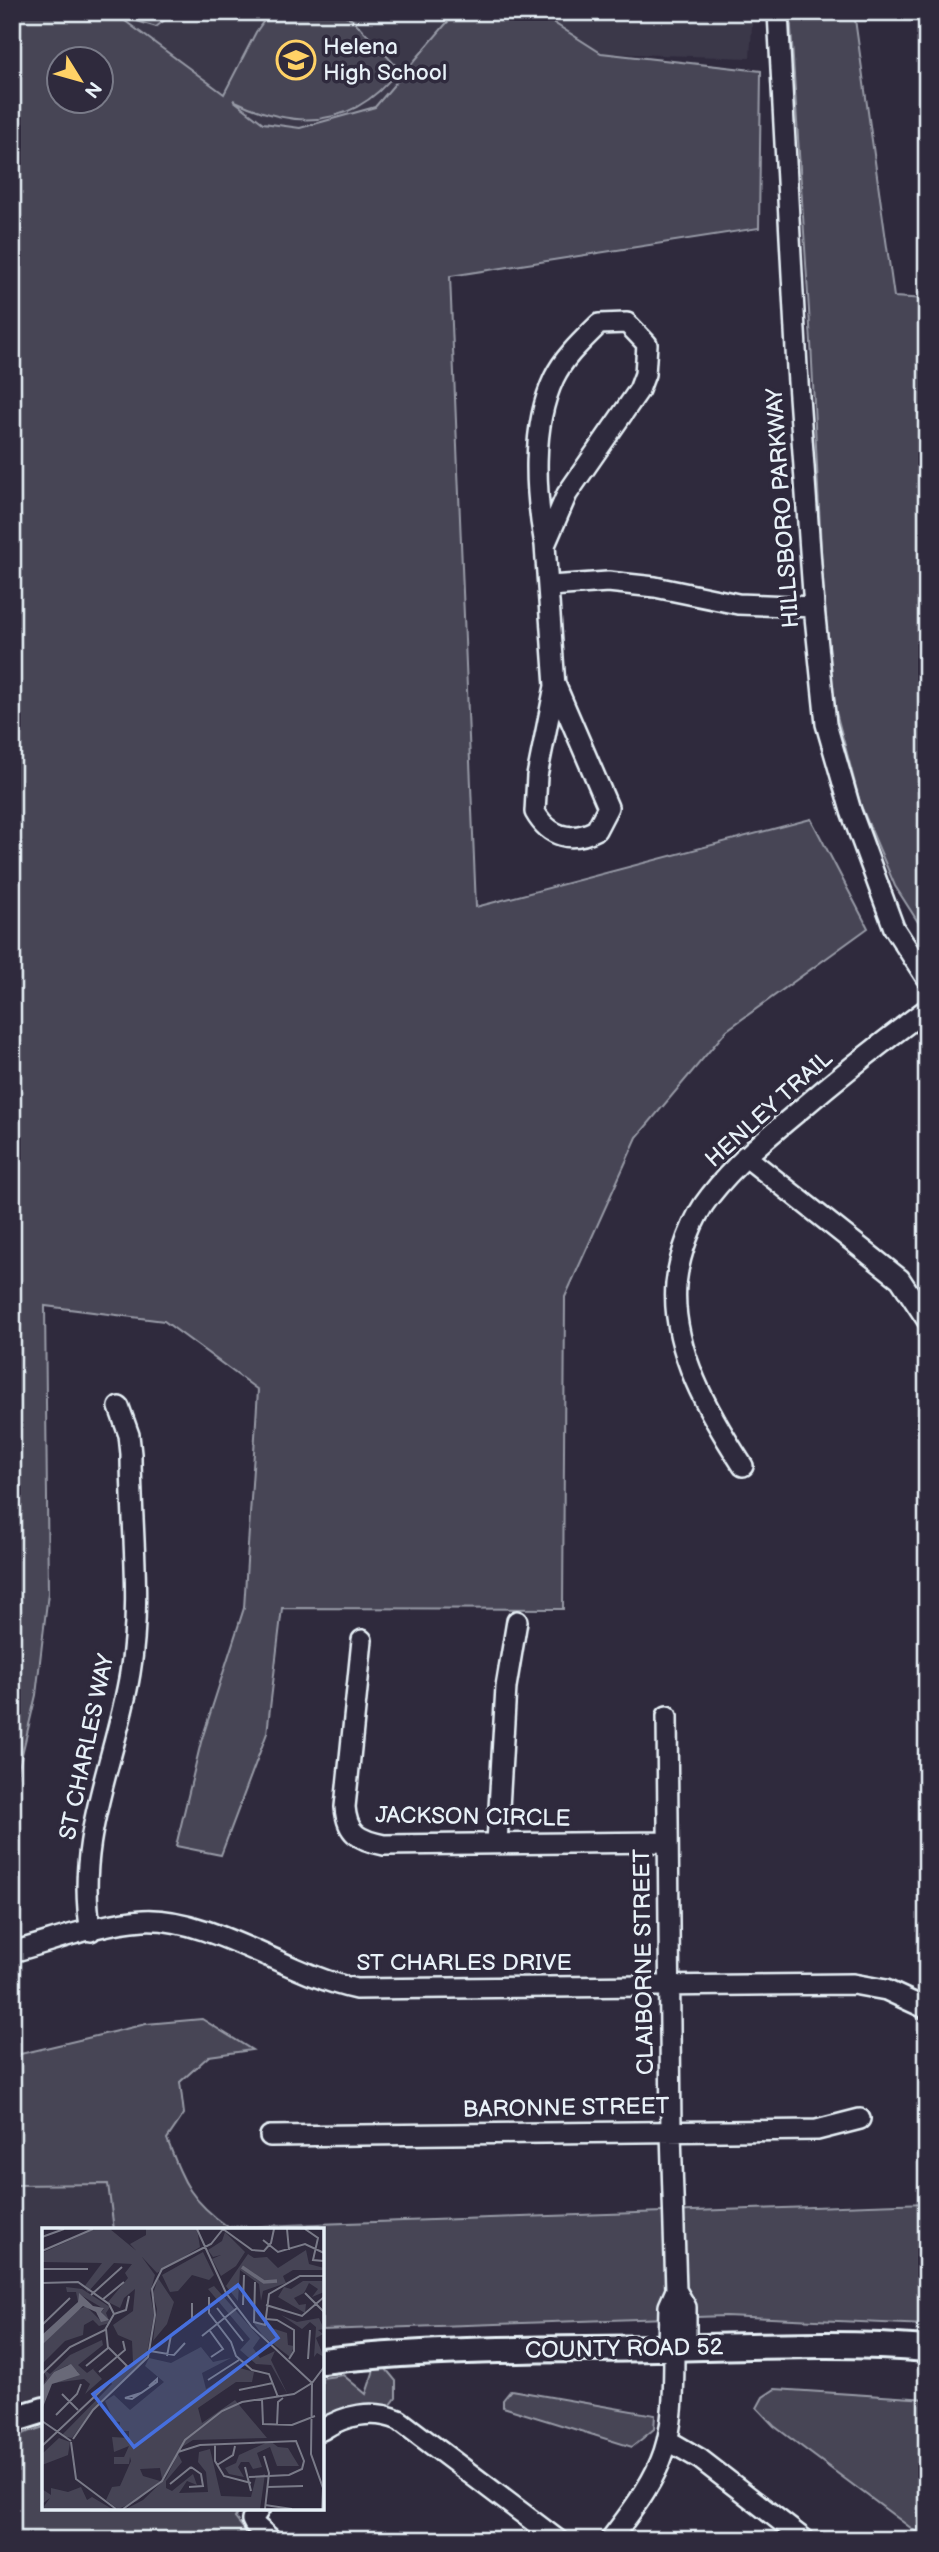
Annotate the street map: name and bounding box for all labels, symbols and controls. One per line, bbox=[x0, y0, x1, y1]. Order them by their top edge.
place label: Helena High School bbox=[323, 33, 447, 87]
school or university icon: Helena High School bbox=[275, 39, 317, 81]
north arrow bbox=[46, 46, 116, 116]
text: N bbox=[79, 77, 106, 102]
street label: HILLSBORO PARKWAY bbox=[761, 387, 805, 629]
street label: HENLEY TRAIL bbox=[700, 1044, 839, 1173]
street label: ST CHARLES WAY bbox=[54, 1651, 120, 1842]
street label: JACKSON CIRCLE bbox=[375, 1801, 571, 1833]
street label: CLAIBORNE STREET bbox=[628, 1848, 660, 2075]
street label: ST CHARLES DRIVE bbox=[356, 1949, 572, 1977]
street label: BARONNE STREET bbox=[462, 2092, 670, 2124]
inset map bbox=[42, 2228, 324, 2510]
street label: COUNTY ROAD 52 bbox=[525, 2333, 724, 2365]

